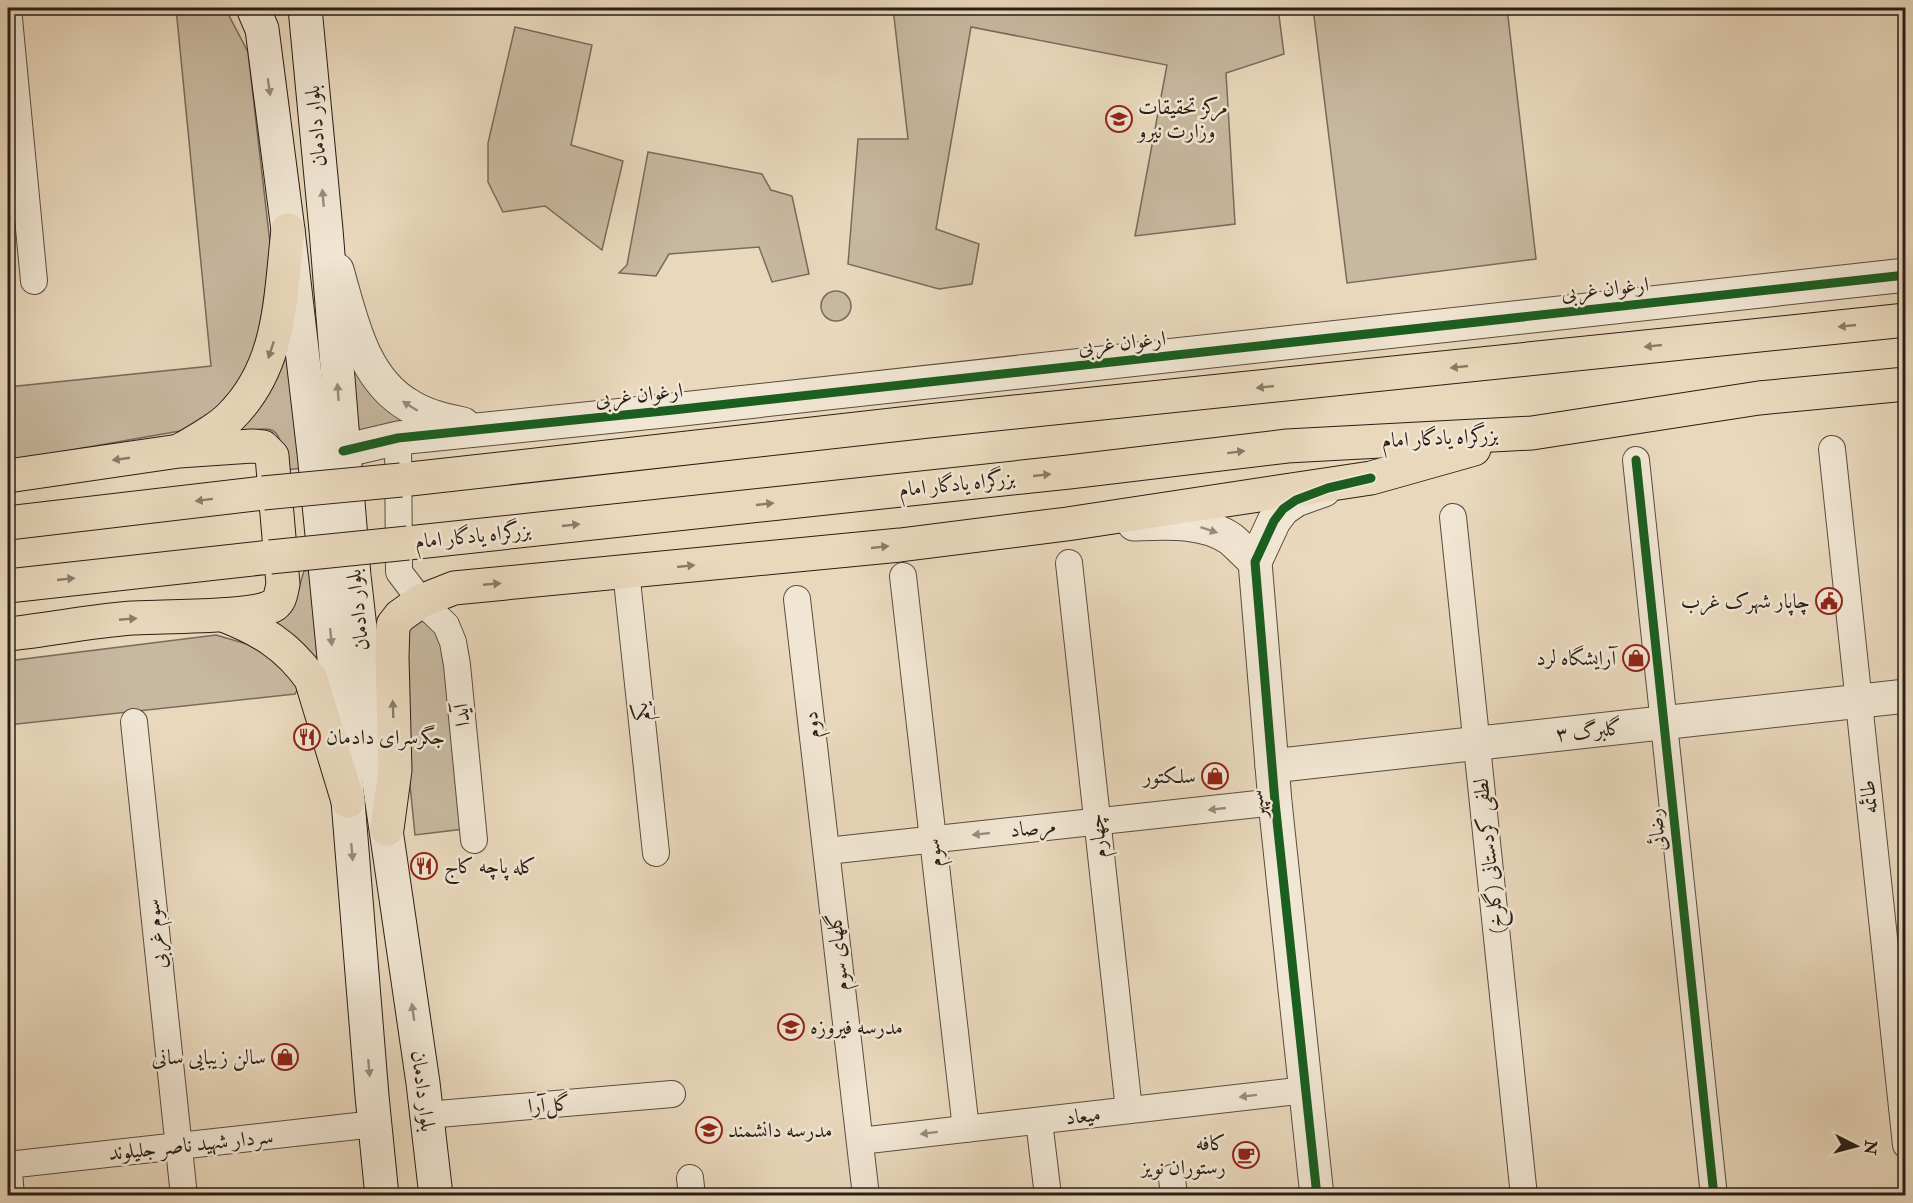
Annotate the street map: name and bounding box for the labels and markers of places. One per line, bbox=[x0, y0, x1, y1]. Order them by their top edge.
place label: مرکز تحقیقات وزارت نیرو bbox=[1136, 94, 1228, 145]
school or university icon: مرکز تحقیقات وزارت نیرو bbox=[1104, 104, 1134, 134]
public building icon: چاپار شهرک غرب bbox=[1814, 586, 1844, 616]
place label: چاپار شهرک غرب bbox=[1681, 588, 1810, 616]
shop icon: آرایشگاه لرد bbox=[1621, 643, 1651, 673]
place label: آرایشگاه لرد bbox=[1536, 645, 1618, 672]
restaurant icon: جگرسرای دادمان bbox=[292, 722, 322, 752]
place label: جگرسرای دادمان bbox=[326, 724, 445, 751]
shop icon: سلکتور bbox=[1200, 761, 1230, 791]
place label: سلکتور bbox=[1141, 763, 1196, 790]
restaurant icon: کله پاچه کاج bbox=[409, 851, 439, 881]
place label: کله پاچه کاج bbox=[444, 853, 536, 885]
school or university icon: مدرسه فیروزه bbox=[776, 1012, 806, 1042]
place label: مدرسه فیروزه bbox=[810, 1014, 903, 1041]
shop icon: سالن زیبایی سانی bbox=[270, 1042, 300, 1072]
place label: سالن زیبایی سانی bbox=[152, 1044, 266, 1071]
school or university icon: مدرسه دانشمند bbox=[694, 1115, 724, 1145]
place label: مدرسه دانشمند bbox=[728, 1117, 832, 1144]
place label: کافه رستوران نویز bbox=[1139, 1130, 1226, 1181]
cafe icon: کافه رستوران نویز bbox=[1231, 1140, 1261, 1170]

